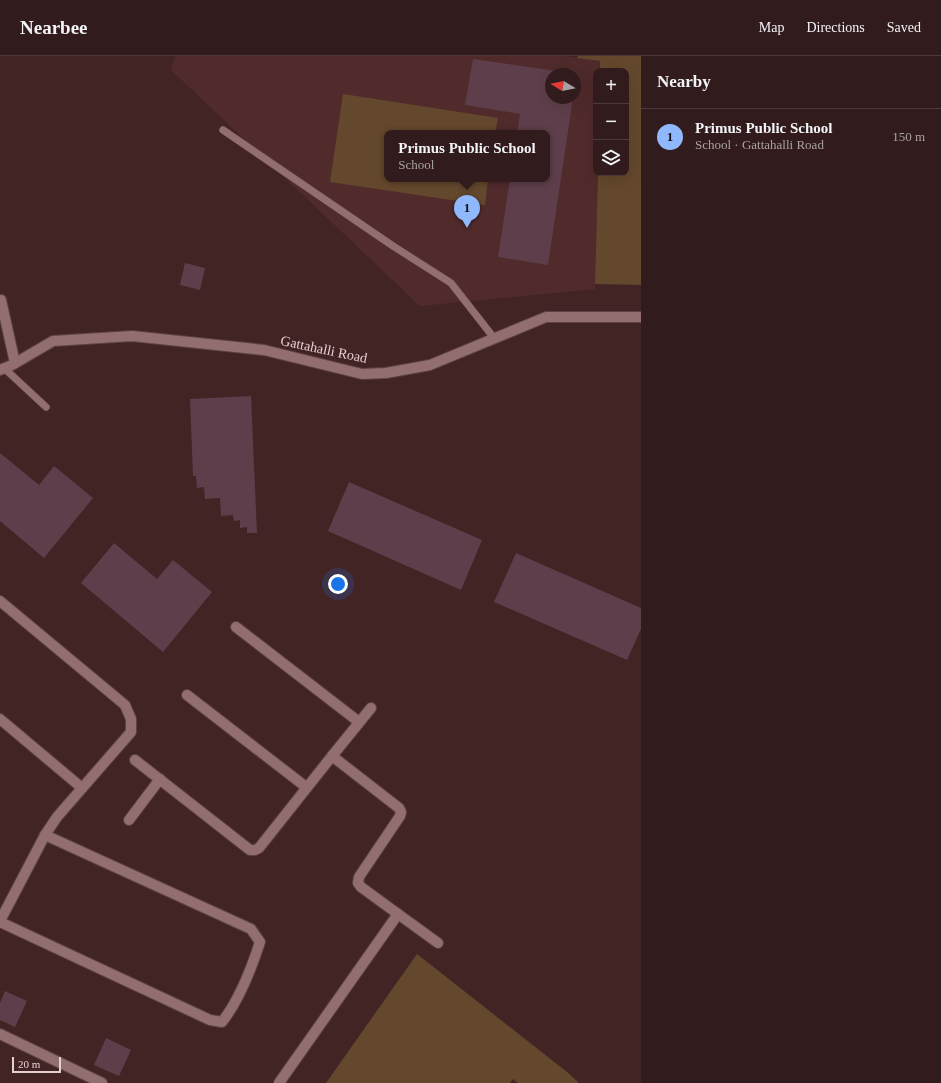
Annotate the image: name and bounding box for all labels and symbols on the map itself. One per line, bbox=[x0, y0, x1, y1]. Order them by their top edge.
north arrow bbox=[545, 68, 581, 104]
pin: 1 bbox=[454, 195, 480, 228]
street label: Gattahalli Road bbox=[279, 333, 369, 366]
your location bbox=[328, 574, 348, 594]
scale bar bbox=[12, 1055, 61, 1074]

